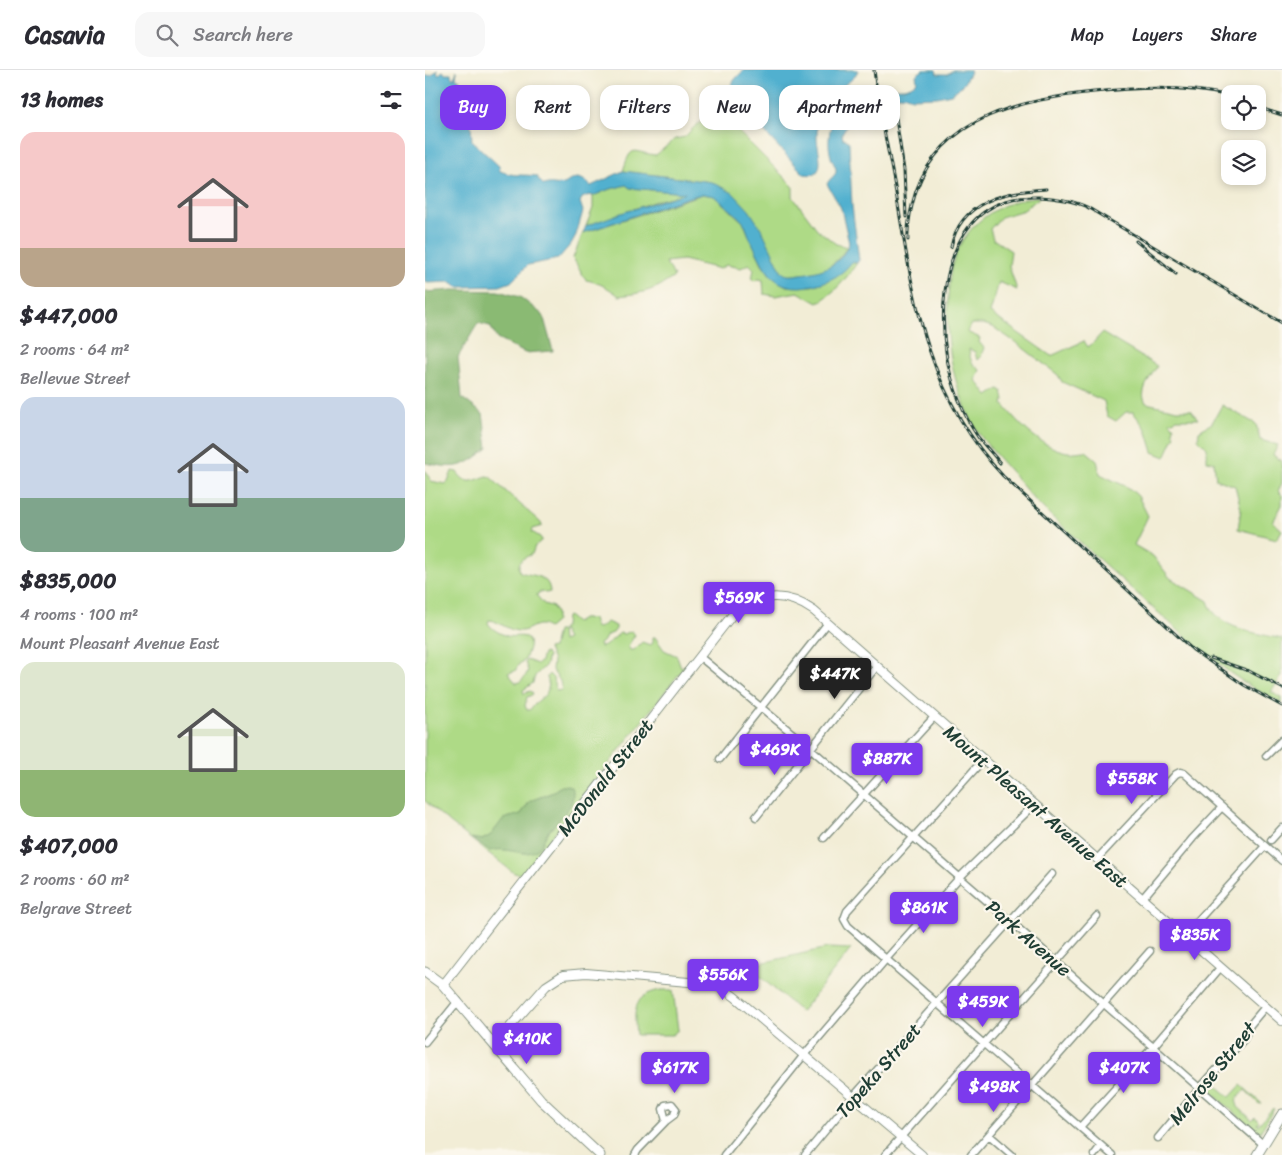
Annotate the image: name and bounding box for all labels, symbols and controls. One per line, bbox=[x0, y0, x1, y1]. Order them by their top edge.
search box bbox=[135, 12, 485, 57]
text: Casavia bbox=[25, 14, 105, 56]
text: Search here bbox=[193, 18, 293, 51]
text: Map bbox=[1071, 19, 1104, 51]
text: Layers bbox=[1132, 19, 1183, 51]
text: Share bbox=[1211, 19, 1257, 51]
icon: search bbox=[153, 21, 181, 49]
text: 13 homes bbox=[20, 81, 103, 119]
chip: Buy bbox=[440, 85, 506, 130]
chip: Rent bbox=[516, 85, 590, 130]
chip: Filters bbox=[600, 85, 689, 130]
chip: New bbox=[699, 85, 769, 130]
chip: Apartment bbox=[779, 85, 900, 130]
map controls bbox=[1221, 85, 1266, 185]
button: locate bbox=[1221, 85, 1266, 130]
icon: filters bbox=[377, 86, 405, 114]
button: layers bbox=[1221, 140, 1266, 185]
icon: home bbox=[168, 165, 258, 255]
text: $447,000 bbox=[20, 297, 118, 335]
text: 2 rooms · 64 m² bbox=[20, 335, 130, 364]
text: Bellevue Street bbox=[20, 364, 130, 393]
icon: home bbox=[168, 430, 258, 520]
text: $835,000 bbox=[20, 562, 117, 600]
pin: $569K bbox=[704, 582, 774, 624]
text: $569K bbox=[714, 583, 764, 612]
text: 4 rooms · 100 m² bbox=[20, 600, 138, 629]
text: Mount Pleasant Avenue East bbox=[20, 629, 220, 658]
pin: $447K bbox=[800, 658, 870, 700]
text: $447K bbox=[810, 659, 860, 688]
icon: home bbox=[168, 695, 258, 785]
street label: McDonald Street bbox=[549, 711, 662, 843]
street label: Mount Pleasant Avenue East bbox=[935, 716, 1136, 897]
pin: $469K bbox=[740, 734, 810, 776]
text: $469K bbox=[750, 735, 800, 764]
pin: $887K bbox=[852, 742, 922, 785]
text: $887K bbox=[863, 744, 911, 773]
pin: $558K bbox=[1097, 762, 1167, 805]
text: $558K bbox=[1107, 764, 1157, 793]
text: $407,000 bbox=[20, 827, 118, 865]
text: 2 rooms · 60 m² bbox=[20, 865, 130, 894]
street label: Park Avenue bbox=[978, 891, 1079, 985]
pin: $861K bbox=[889, 892, 959, 934]
text: $861K bbox=[901, 893, 947, 922]
text: Belgrave Street bbox=[20, 894, 132, 923]
pin: $835K bbox=[1160, 918, 1230, 961]
text: $835K bbox=[1171, 920, 1219, 949]
pin: $556K bbox=[688, 958, 758, 1001]
text: $556K bbox=[698, 960, 748, 989]
pin: $459K bbox=[948, 986, 1018, 1028]
text: $459K bbox=[958, 987, 1008, 1016]
street label: Melrose Street bbox=[1160, 1013, 1265, 1132]
street label: Topeka Street bbox=[827, 1015, 930, 1126]
pin: $410K bbox=[492, 1022, 562, 1065]
text: $410K bbox=[503, 1024, 551, 1053]
pin: $617K bbox=[640, 1052, 710, 1094]
pin: $407K bbox=[1089, 1052, 1159, 1094]
text: $617K bbox=[652, 1053, 698, 1082]
text: $407K bbox=[1099, 1053, 1149, 1082]
pin: $498K bbox=[959, 1070, 1029, 1113]
text: $498K bbox=[969, 1072, 1019, 1101]

